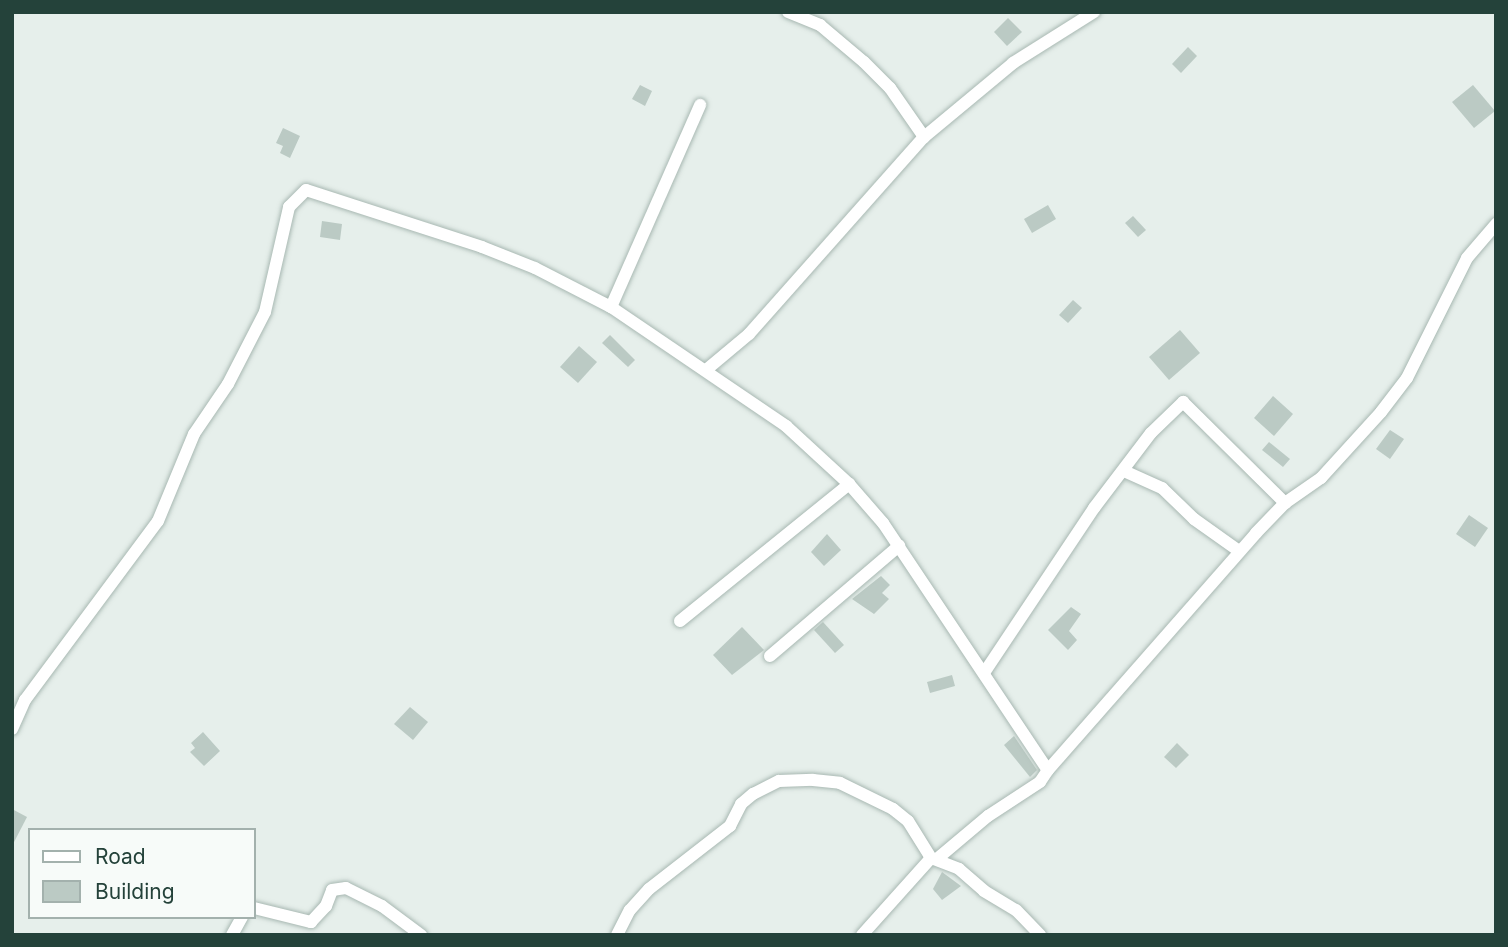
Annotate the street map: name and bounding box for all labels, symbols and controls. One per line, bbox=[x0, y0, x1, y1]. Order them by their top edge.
legend bbox=[28, 828, 256, 919]
text: Road bbox=[95, 844, 146, 869]
text: Building bbox=[95, 879, 175, 904]

